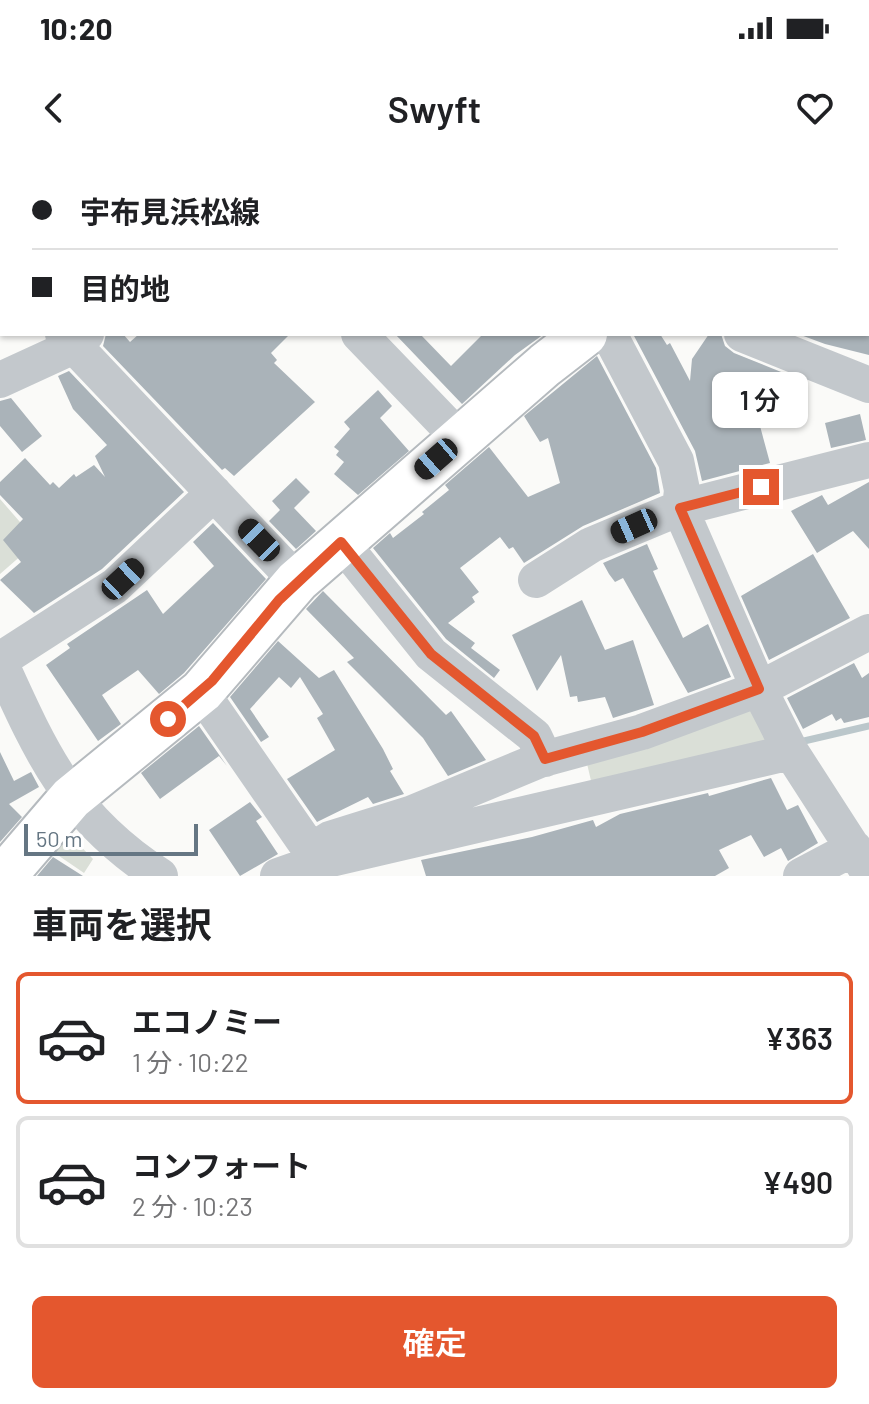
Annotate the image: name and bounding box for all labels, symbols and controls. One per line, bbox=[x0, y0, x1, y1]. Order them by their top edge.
text: 10:20 bbox=[40, 10, 113, 46]
icon: back bbox=[32, 86, 76, 130]
icon: heart bbox=[793, 86, 837, 130]
text: Swyft bbox=[388, 87, 481, 130]
text: 宇布見浜松線 bbox=[80, 193, 260, 229]
text: 目的地 bbox=[80, 270, 170, 306]
callout: 1 分 bbox=[713, 371, 809, 427]
text: 1 分 bbox=[740, 384, 780, 415]
car bbox=[410, 434, 462, 484]
route end bbox=[743, 469, 779, 505]
car bbox=[607, 505, 661, 547]
car bbox=[234, 514, 284, 566]
car bbox=[97, 554, 149, 604]
route start bbox=[150, 701, 186, 737]
scale bar bbox=[24, 820, 198, 856]
text: 50 m bbox=[36, 825, 82, 851]
text: 車両を選択 bbox=[32, 902, 212, 945]
icon: car bbox=[36, 1002, 108, 1074]
text: エコノミー bbox=[132, 1003, 282, 1039]
text: ¥363 bbox=[765, 1020, 833, 1056]
text: 1 分 · 10:22 bbox=[132, 1046, 249, 1077]
icon: car bbox=[36, 1146, 108, 1218]
text: コンフォート bbox=[132, 1147, 311, 1183]
text: ¥490 bbox=[762, 1164, 833, 1200]
text: 2 分 · 10:23 bbox=[132, 1190, 253, 1221]
button: 確定 bbox=[32, 1296, 837, 1388]

